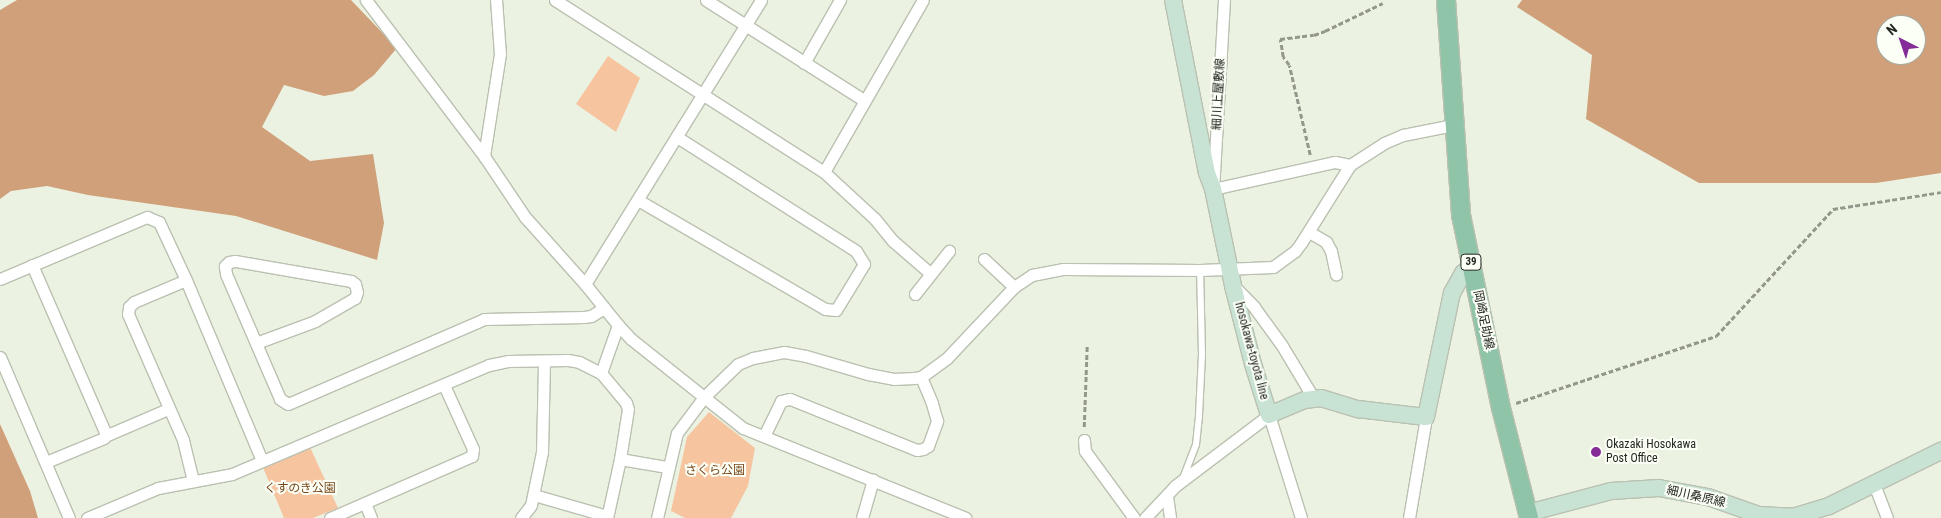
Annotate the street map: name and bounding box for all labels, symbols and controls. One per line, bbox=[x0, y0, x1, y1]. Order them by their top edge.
north arrow bbox=[1876, 15, 1926, 65]
text: N bbox=[1883, 21, 1900, 38]
street label: 細川上屋敷線 bbox=[1210, 58, 1228, 130]
road number: 39 bbox=[1460, 253, 1482, 270]
street label: 岡崎足助線 bbox=[1470, 289, 1496, 351]
street label: hosokawa-toyota line bbox=[1231, 301, 1271, 401]
place label: Okazaki Hosokawa Post Office bbox=[1606, 438, 1696, 466]
marker: Okazaki Hosokawa Post Office bbox=[1590, 446, 1602, 458]
park label: さくら公園 bbox=[685, 464, 745, 478]
park label: くすのき公園 bbox=[264, 482, 336, 496]
street label: 細川桑原線 bbox=[1665, 483, 1727, 511]

